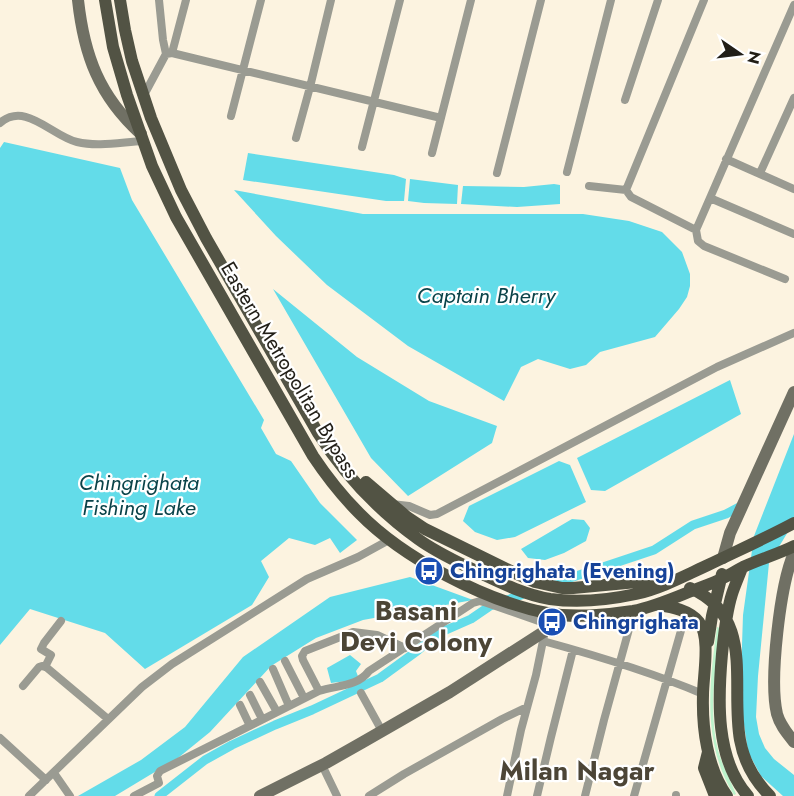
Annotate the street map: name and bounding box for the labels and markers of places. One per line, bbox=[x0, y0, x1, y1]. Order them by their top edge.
bus stop icon: Chingrighata (Evening) bbox=[413, 555, 445, 587]
place label: Chingrighata (Evening) bbox=[450, 556, 675, 586]
bus stop icon: Chingrighata bbox=[536, 606, 568, 638]
place label: Chingrighata bbox=[573, 607, 699, 637]

